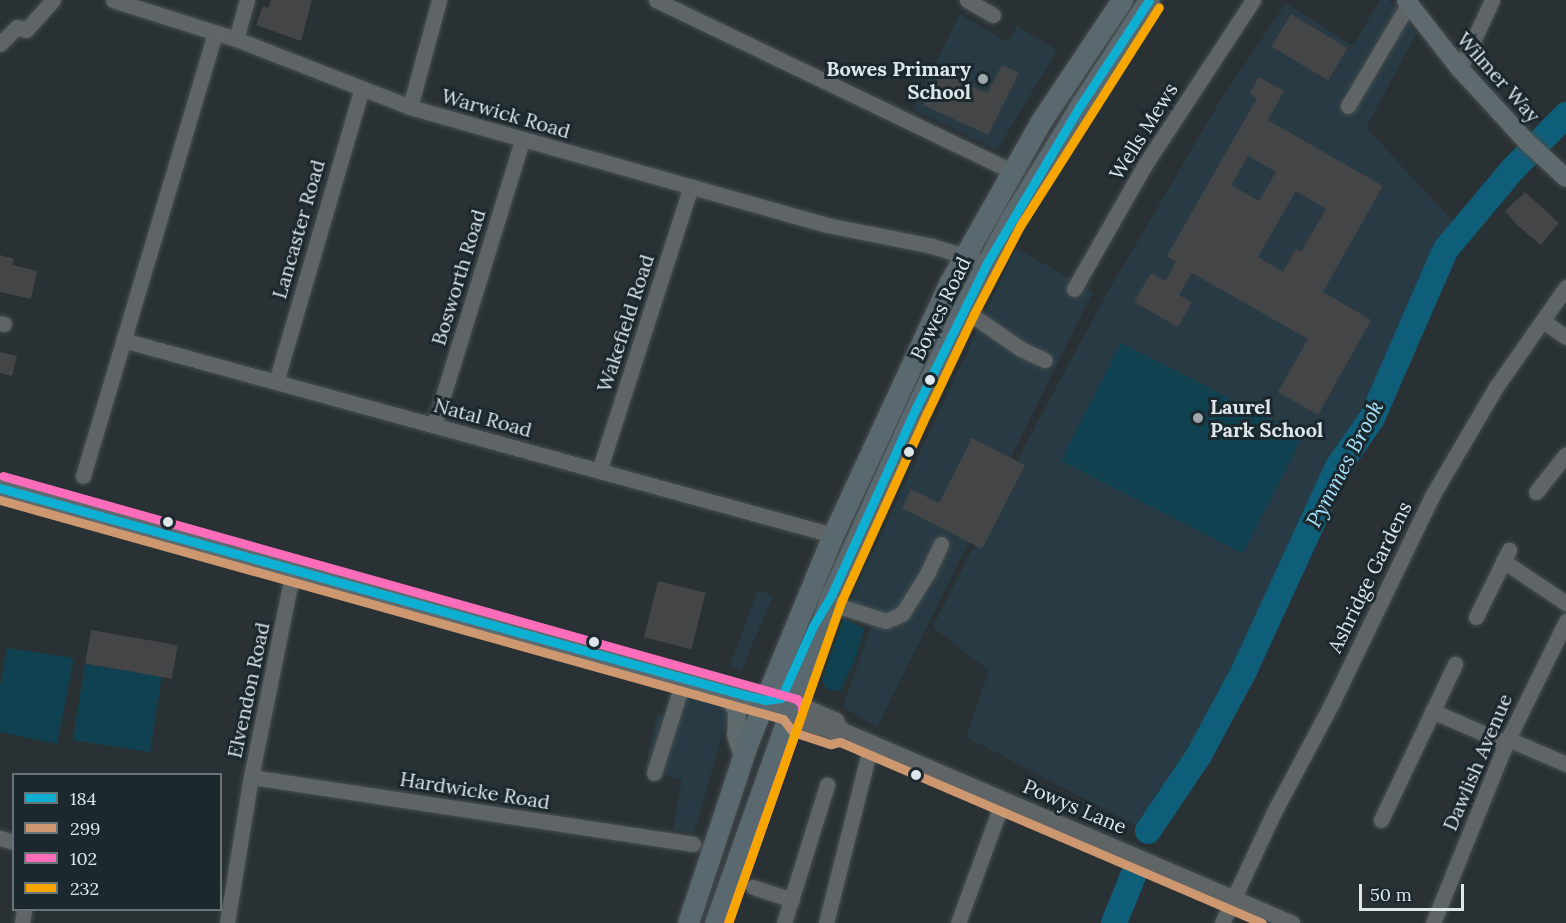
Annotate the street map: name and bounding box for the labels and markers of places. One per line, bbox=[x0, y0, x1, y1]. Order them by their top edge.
place label: Bowes Primary School bbox=[826, 56, 971, 103]
marker: Bowes Primary School bbox=[976, 72, 990, 86]
unlabelled marker bbox=[924, 374, 936, 386]
place label: Laurel Park School bbox=[1210, 394, 1323, 441]
marker: Laurel Park School bbox=[1191, 411, 1205, 425]
unlabelled marker bbox=[903, 446, 915, 458]
unlabelled marker bbox=[162, 516, 174, 528]
unlabelled marker bbox=[588, 636, 600, 648]
unlabelled marker bbox=[910, 769, 922, 781]

